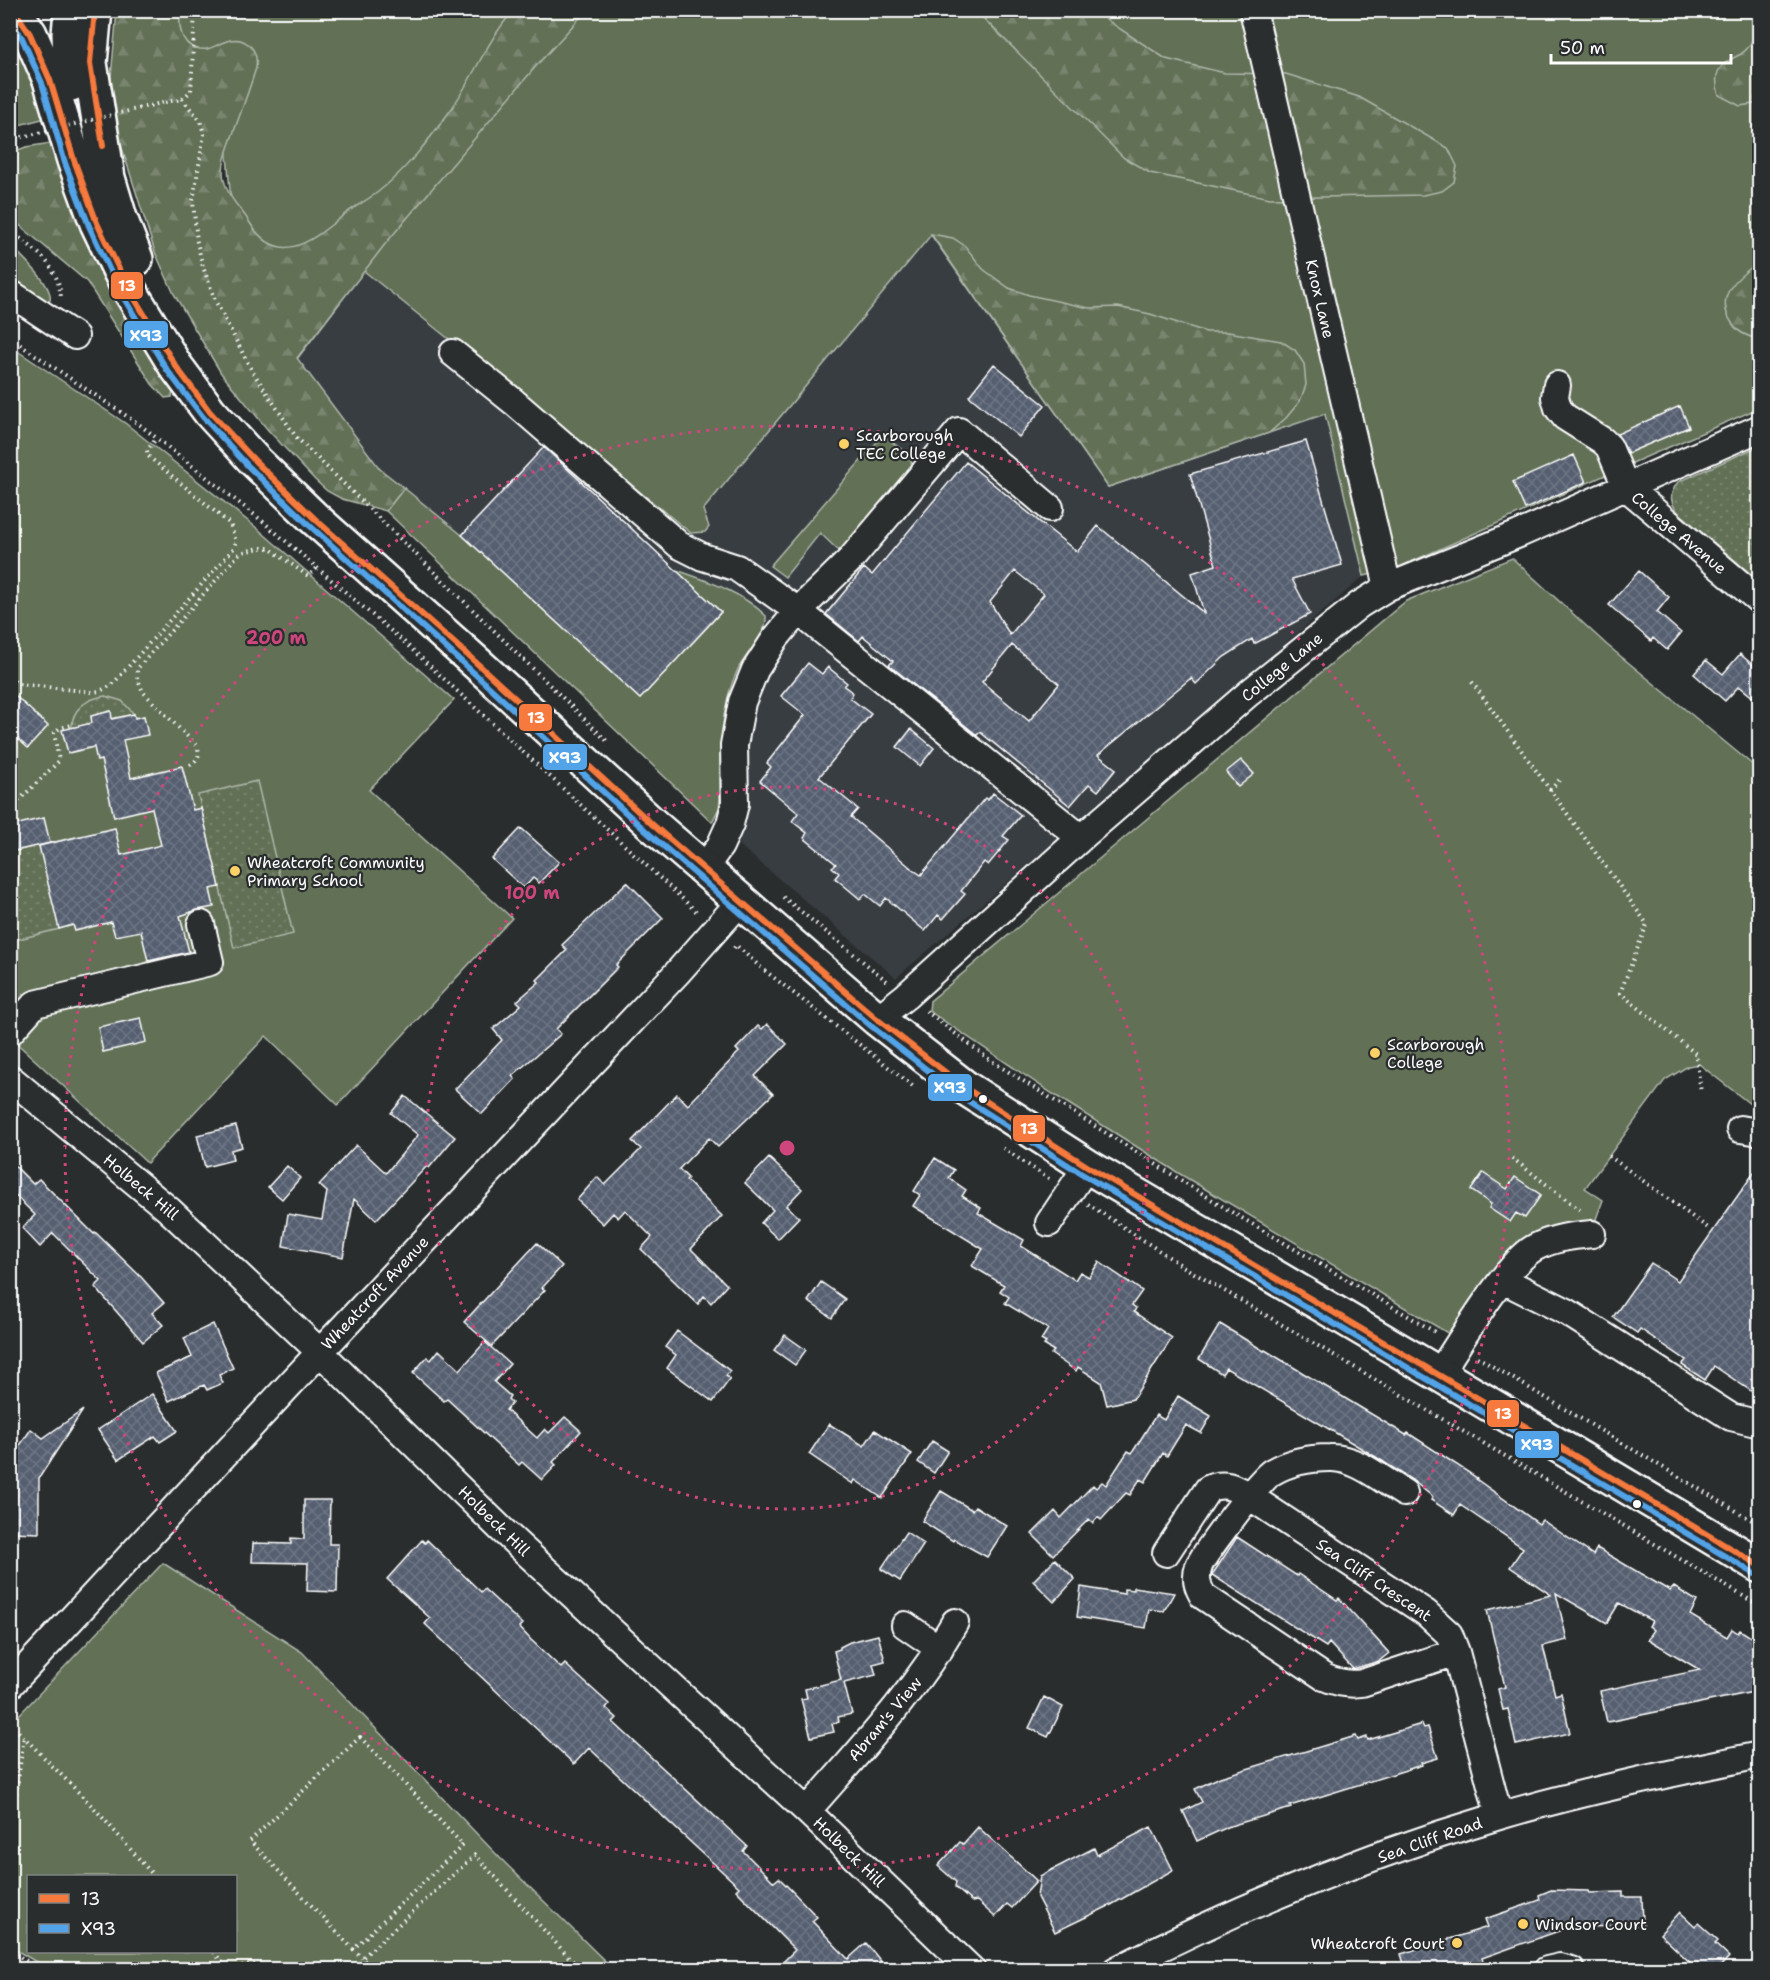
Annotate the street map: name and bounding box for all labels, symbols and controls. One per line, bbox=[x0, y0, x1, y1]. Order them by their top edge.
scale bar bbox=[1551, 27, 1731, 65]
text: 50 m bbox=[1560, 36, 1605, 60]
street label: Knox Lane bbox=[1301, 257, 1339, 341]
line badge: 13 bbox=[110, 271, 144, 300]
text: 13 bbox=[118, 275, 136, 296]
line badge: X93 bbox=[123, 320, 169, 349]
text: X93 bbox=[130, 325, 162, 346]
place label: Scarborough TEC College bbox=[856, 425, 954, 464]
marker: Scarborough TEC College bbox=[837, 437, 851, 451]
street label: College Avenue bbox=[1627, 487, 1731, 579]
text: 200 m bbox=[246, 626, 307, 650]
street label: College Lane bbox=[1237, 628, 1327, 706]
line badge: 13 bbox=[518, 703, 553, 732]
text: 13 bbox=[527, 707, 545, 728]
line badge: X93 bbox=[542, 743, 588, 771]
text: X93 bbox=[549, 747, 581, 768]
place label: Wheatcroft Community Primary School bbox=[247, 852, 425, 891]
marker: Wheatcroft Community Primary School bbox=[228, 864, 242, 878]
text: 100 m bbox=[504, 881, 560, 905]
place label: Scarborough College bbox=[1387, 1034, 1485, 1073]
marker: Scarborough College bbox=[1368, 1046, 1382, 1060]
line badge: X93 bbox=[927, 1073, 973, 1102]
text: X93 bbox=[934, 1077, 966, 1098]
unlabelled marker bbox=[977, 1093, 989, 1105]
line badge: 13 bbox=[1012, 1114, 1046, 1143]
text: 13 bbox=[1020, 1118, 1038, 1139]
centre of rings bbox=[777, 1138, 797, 1158]
street label: Holbeck Hill bbox=[99, 1149, 183, 1225]
street label: Wheatcroft Avenue bbox=[317, 1232, 433, 1354]
line badge: 13 bbox=[1486, 1399, 1520, 1428]
text: 13 bbox=[1494, 1403, 1512, 1424]
line badge: X93 bbox=[1514, 1430, 1560, 1459]
text: X93 bbox=[1521, 1434, 1553, 1455]
street label: Holbeck Hill bbox=[453, 1481, 535, 1561]
unlabelled marker bbox=[1631, 1498, 1643, 1510]
street label: Sea Cliff Crescent bbox=[1312, 1534, 1436, 1626]
street label: Abram's View bbox=[843, 1672, 927, 1766]
street label: Holbeck Hill bbox=[808, 1812, 890, 1892]
street label: Sea Cliff Road bbox=[1375, 1812, 1485, 1868]
legend bbox=[27, 1875, 237, 1953]
text: 13 bbox=[81, 1887, 100, 1911]
place label: Windsor Court bbox=[1535, 1914, 1647, 1935]
text: X93 bbox=[81, 1917, 116, 1941]
marker: Windsor Court bbox=[1516, 1917, 1530, 1931]
place label: Wheatcroft Court bbox=[1311, 1933, 1445, 1954]
marker: Wheatcroft Court bbox=[1450, 1936, 1464, 1950]

